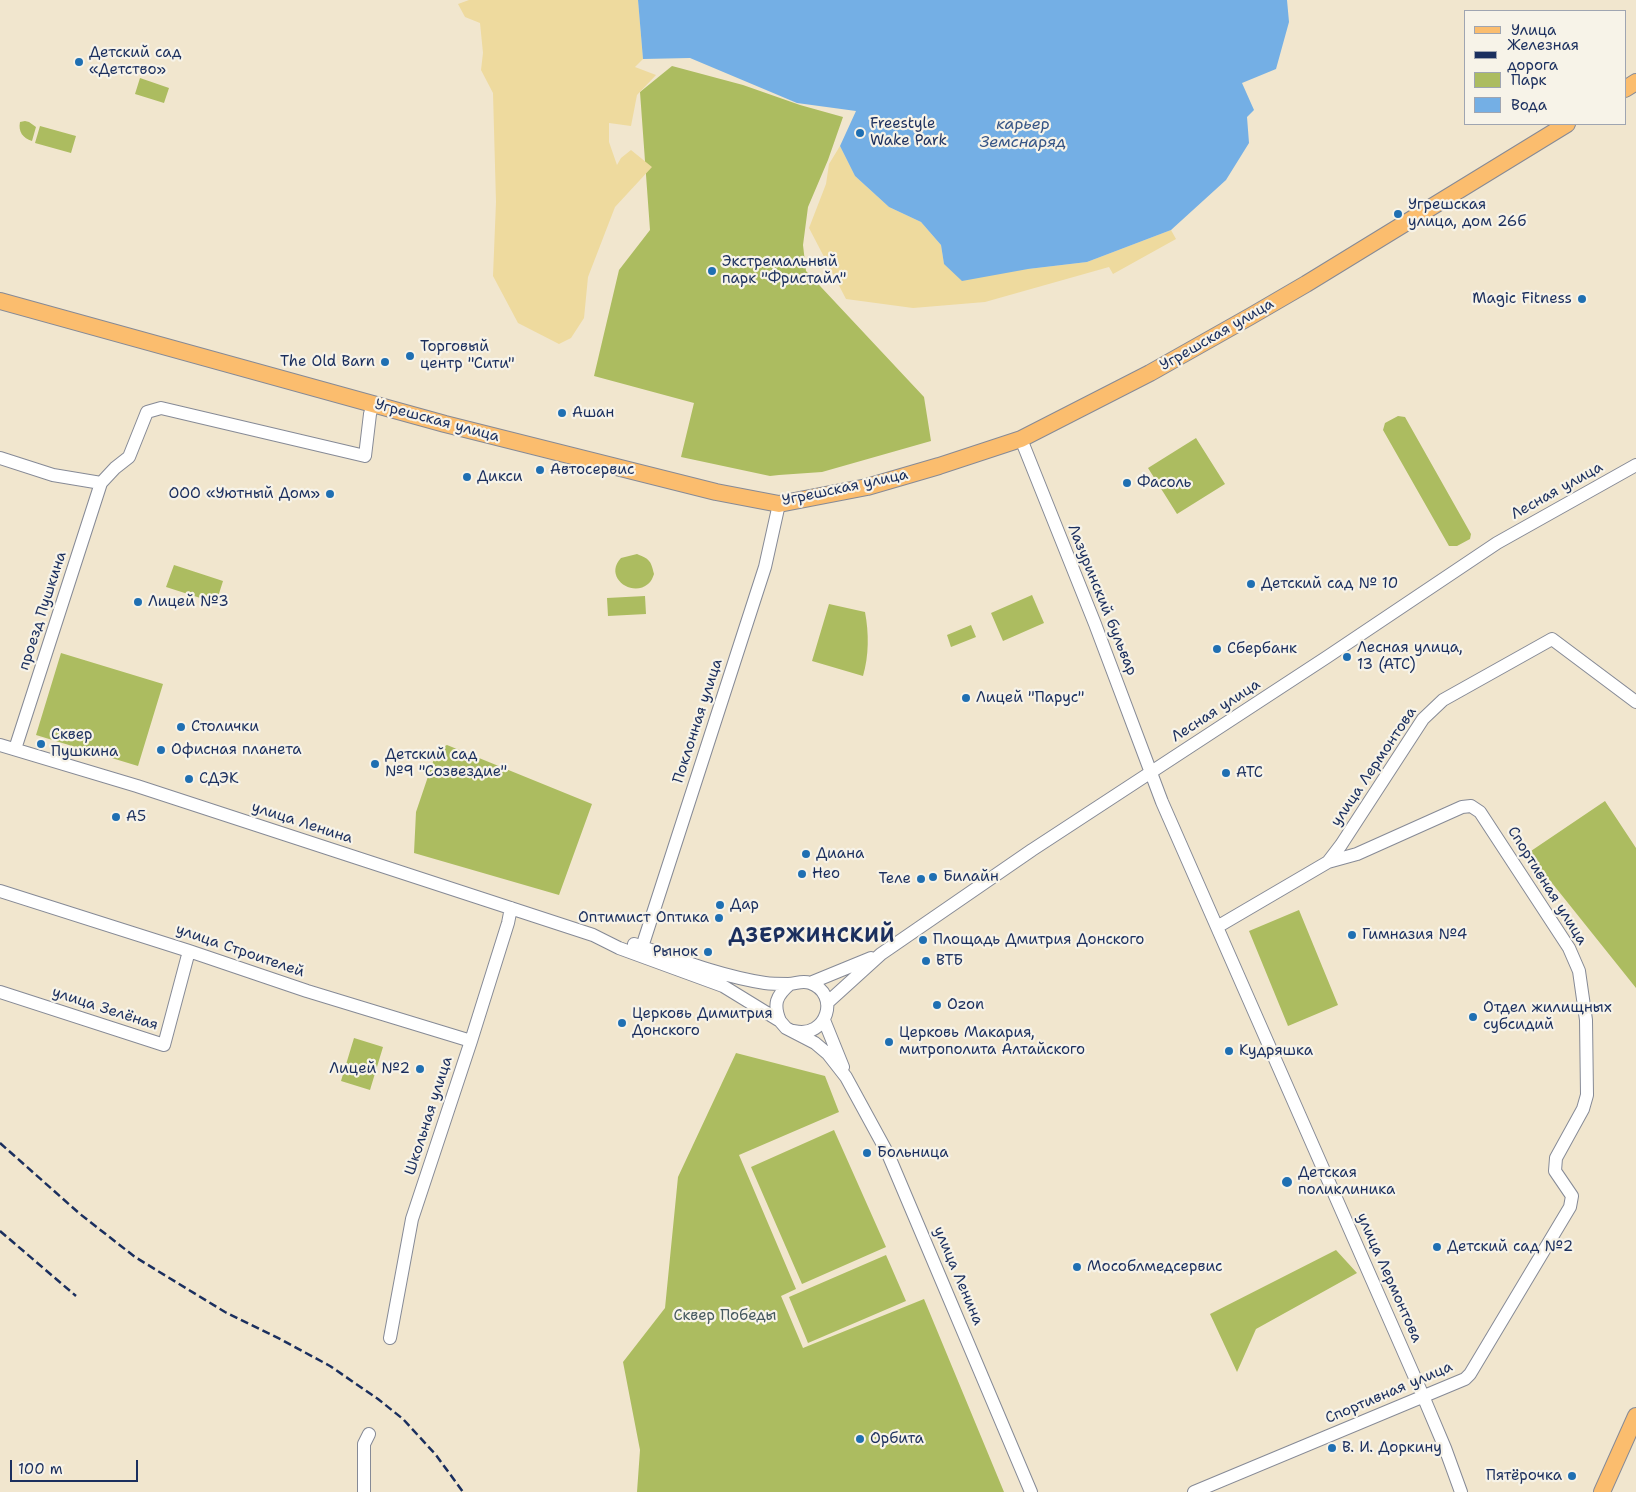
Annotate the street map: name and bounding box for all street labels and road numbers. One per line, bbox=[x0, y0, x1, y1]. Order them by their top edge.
street label: Угрешская улица bbox=[1157, 295, 1277, 375]
street label: Угрешская улица bbox=[373, 396, 501, 446]
street label: Лесная улица bbox=[1508, 458, 1606, 524]
street label: Угрешская улица bbox=[780, 466, 910, 510]
street label: Лазуринский бульвар bbox=[1063, 522, 1141, 678]
street label: проезд Пушкина bbox=[15, 549, 71, 673]
street label: Поклонная улица bbox=[669, 657, 727, 785]
street label: Лесная улица bbox=[1168, 676, 1264, 746]
street label: улица Лермонтова bbox=[1327, 704, 1421, 830]
street label: улица Ленина bbox=[249, 798, 355, 848]
street label: Спортивная улица bbox=[1503, 823, 1591, 949]
street label: улица Строителей bbox=[173, 921, 307, 981]
street label: улица Зелёная bbox=[50, 983, 160, 1035]
street label: Школьная улица bbox=[401, 1055, 457, 1177]
street label: улица Лермонтова bbox=[1352, 1210, 1426, 1346]
street label: улица Ленина bbox=[929, 1224, 987, 1328]
street label: Спортивная улица bbox=[1323, 1358, 1455, 1428]

